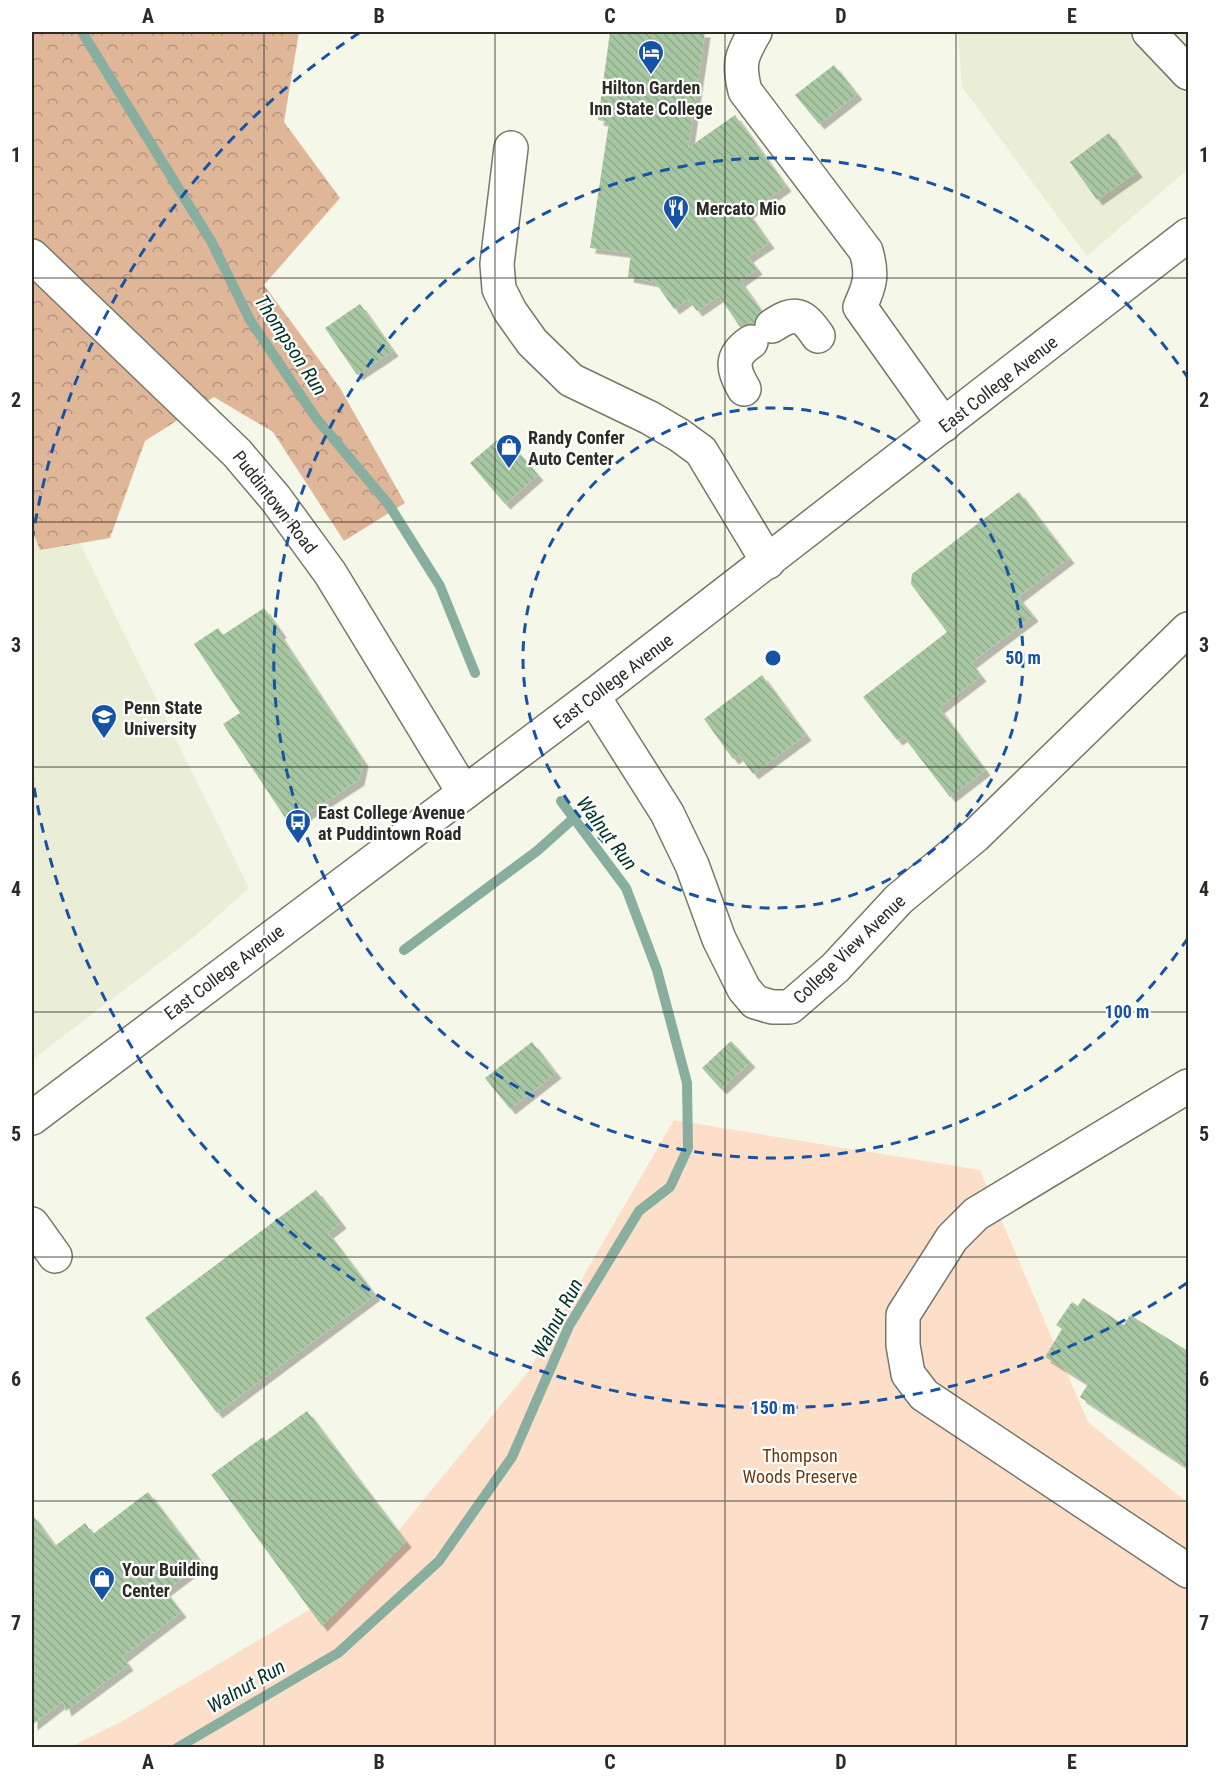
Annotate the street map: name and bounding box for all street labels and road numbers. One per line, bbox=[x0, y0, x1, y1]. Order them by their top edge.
street label: East College Avenue bbox=[935, 331, 1061, 437]
street label: Puddintown Road bbox=[228, 447, 322, 557]
street label: East College Avenue bbox=[549, 629, 677, 733]
street label: College View Avenue bbox=[789, 890, 909, 1008]
street label: East College Avenue bbox=[160, 920, 288, 1024]

